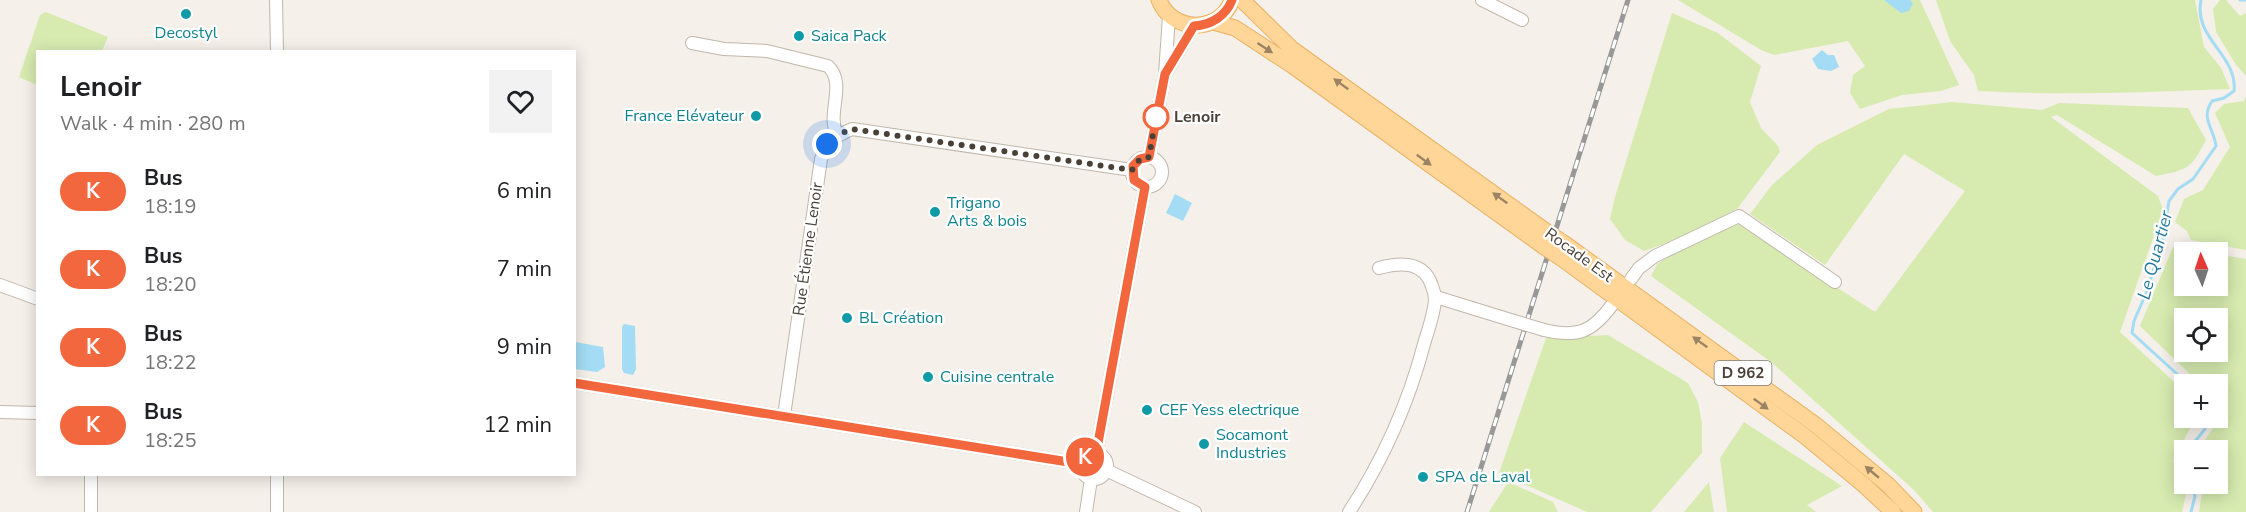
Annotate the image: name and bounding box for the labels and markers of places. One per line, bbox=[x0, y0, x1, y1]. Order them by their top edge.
marker: Decostyl bbox=[179, 7, 193, 21]
place label: Decostyl bbox=[155, 22, 218, 44]
place label: Saica Pack bbox=[811, 25, 888, 47]
marker: Saica Pack bbox=[792, 29, 806, 43]
marker: Lenoir bbox=[1143, 104, 1169, 130]
place label: France Elévateur bbox=[625, 105, 744, 127]
place label: Lenoir bbox=[1174, 106, 1221, 128]
marker: France Elévateur bbox=[749, 109, 763, 123]
place label: Trigano Arts & bois bbox=[947, 192, 1027, 232]
marker: Trigano Arts & bois bbox=[928, 205, 942, 219]
place label: BL Création bbox=[859, 307, 943, 329]
marker: BL Création bbox=[840, 311, 854, 325]
place label: Cuisine centrale bbox=[940, 366, 1054, 388]
marker: Cuisine centrale bbox=[921, 370, 935, 384]
place label: CEF Yess electrique bbox=[1159, 399, 1299, 421]
marker: CEF Yess electrique bbox=[1140, 403, 1154, 417]
place label: Socamont Industries bbox=[1216, 424, 1288, 464]
marker: Socamont Industries bbox=[1197, 437, 1211, 451]
place label: SPA de Laval bbox=[1435, 466, 1530, 488]
marker: SPA de Laval bbox=[1416, 470, 1430, 484]

